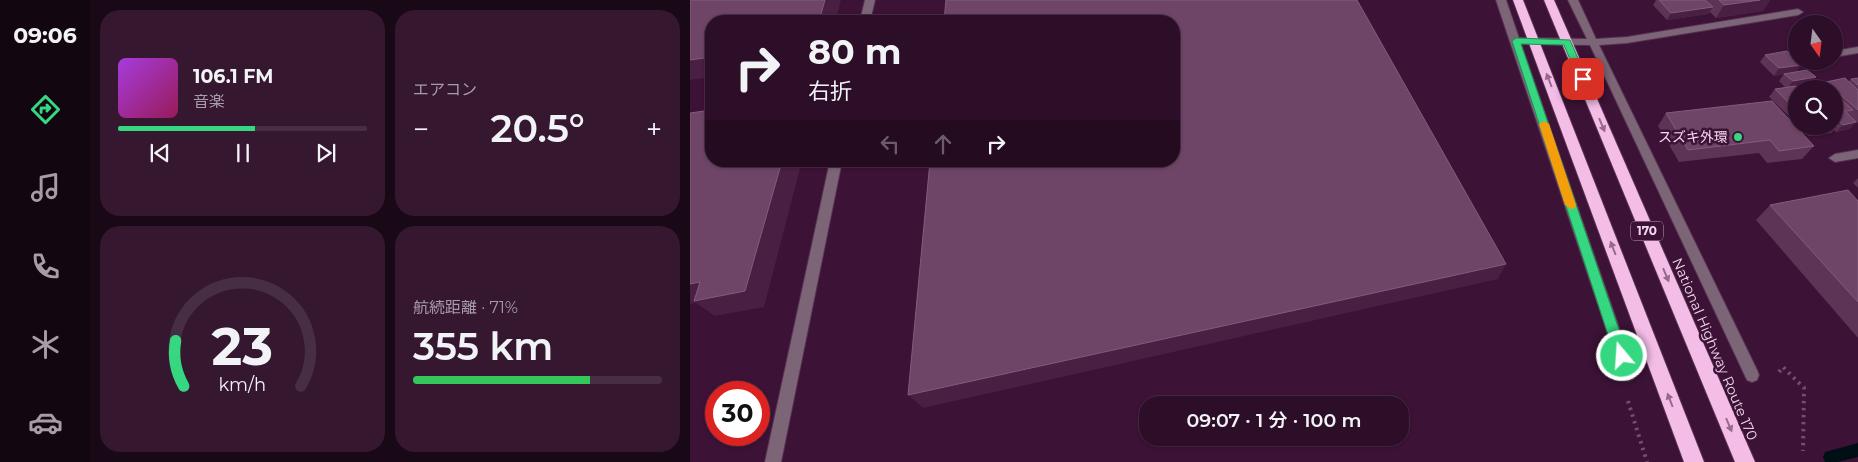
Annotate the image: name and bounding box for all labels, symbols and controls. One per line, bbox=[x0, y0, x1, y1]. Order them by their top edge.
north arrow bbox=[1788, 15, 1842, 70]
map controls bbox=[1788, 15, 1843, 135]
text: 09:06 bbox=[13, 22, 77, 49]
text: 80 m bbox=[808, 30, 902, 73]
icon: right bbox=[725, 35, 790, 100]
pin bbox=[1562, 58, 1604, 100]
text: 106.1 FM bbox=[193, 65, 273, 88]
icon: arrive bbox=[1569, 65, 1597, 93]
one-way arrow bbox=[1544, 73, 1552, 87]
text: 右折 bbox=[808, 78, 852, 105]
text: エアコン bbox=[413, 80, 477, 99]
button: search bbox=[1788, 80, 1843, 135]
icon: directions bbox=[28, 92, 63, 127]
text: 音楽 bbox=[193, 92, 225, 111]
text: 20.5° bbox=[490, 105, 585, 152]
text: − bbox=[413, 112, 429, 146]
text: + bbox=[646, 112, 662, 146]
one-way arrow bbox=[1599, 118, 1607, 132]
place label: スズキ外環 bbox=[1658, 128, 1728, 146]
icon: left bbox=[876, 130, 904, 158]
icon: ahead bbox=[929, 130, 957, 158]
icon: right bbox=[982, 130, 1010, 158]
marker: スズキ外環 bbox=[1732, 131, 1744, 143]
icon: previous bbox=[146, 139, 174, 167]
icon: pause bbox=[229, 139, 257, 167]
icon: next bbox=[312, 139, 340, 167]
icon: music bbox=[28, 170, 63, 205]
road number: 170 bbox=[1631, 222, 1663, 240]
one-way arrow bbox=[1609, 240, 1617, 255]
icon: phone bbox=[28, 249, 63, 284]
street label: National Highway Route 170 bbox=[1668, 255, 1762, 443]
one-way arrow bbox=[1662, 268, 1670, 282]
text: 航続距離 · 71% bbox=[413, 298, 518, 317]
text: 23 bbox=[212, 315, 273, 378]
text: 355 km bbox=[413, 323, 553, 370]
icon: climate bbox=[28, 327, 63, 362]
position arrow bbox=[1595, 329, 1647, 381]
text: km/h bbox=[219, 374, 266, 395]
speed limit sign: 30 bbox=[705, 381, 770, 446]
one-way arrow bbox=[1666, 393, 1674, 407]
icon: car bbox=[28, 405, 63, 440]
text: 09:07 · 1 分 · 100 m bbox=[1187, 409, 1361, 432]
one-way arrow bbox=[1725, 418, 1733, 433]

